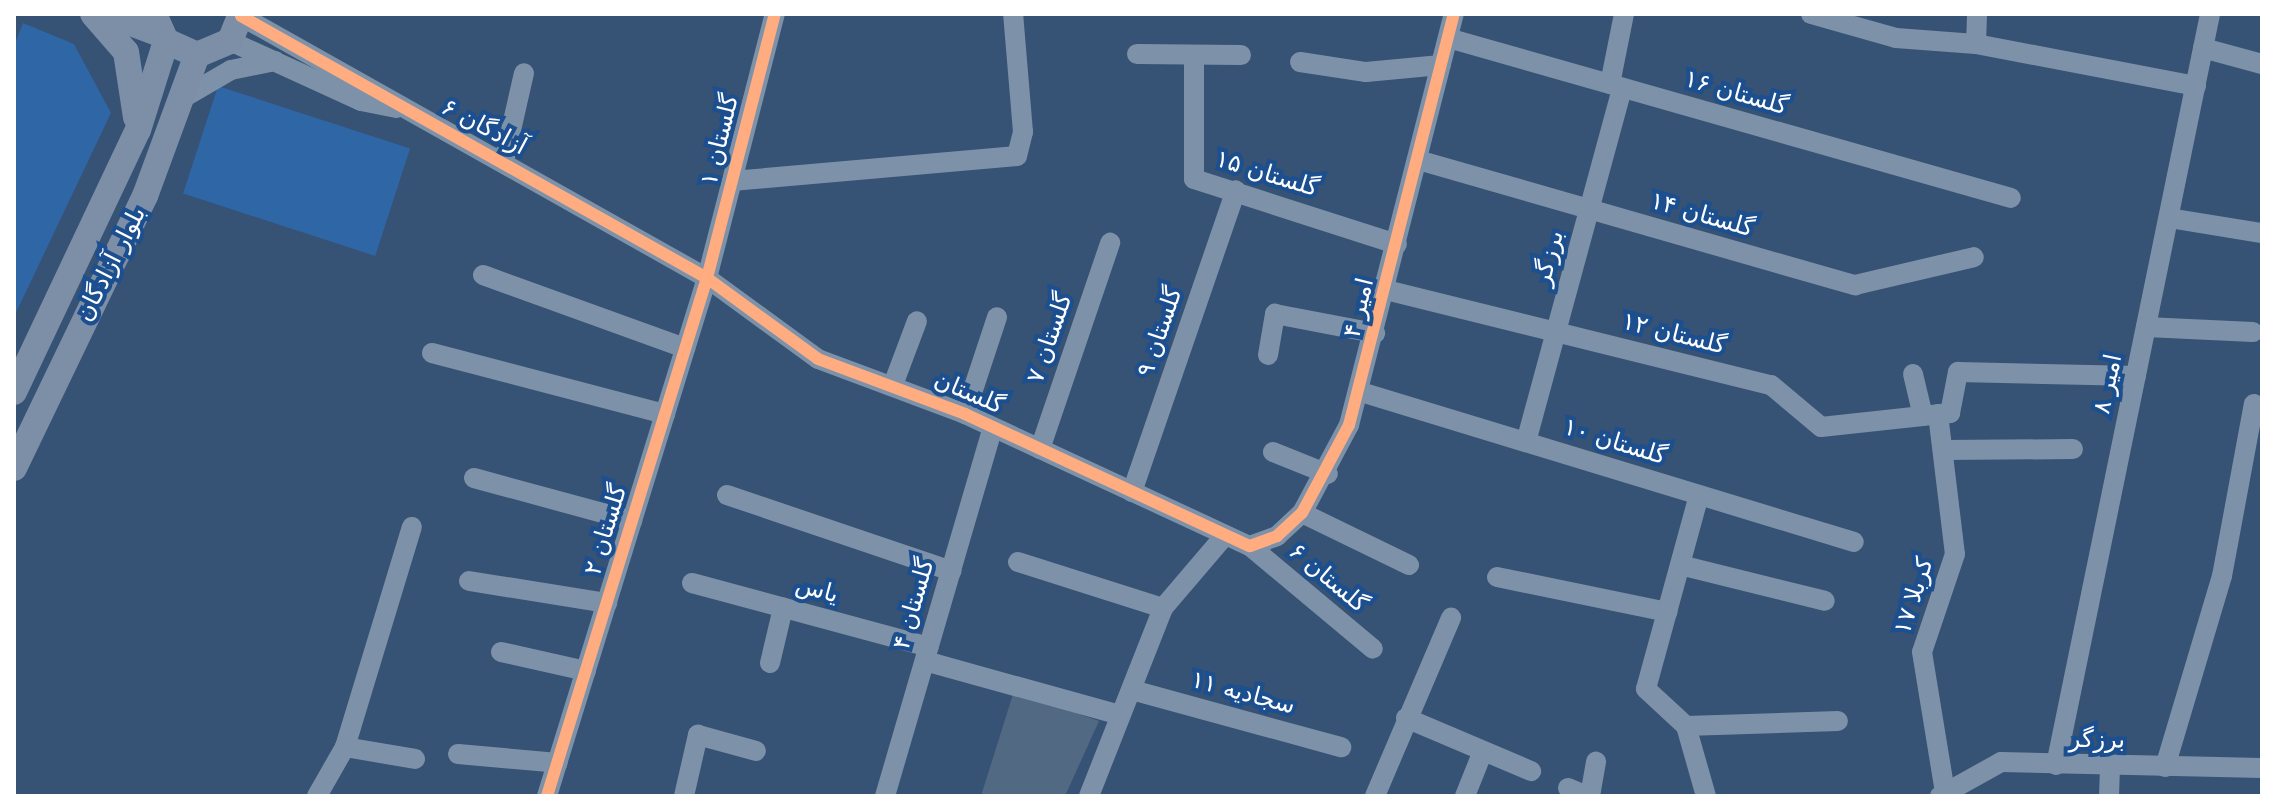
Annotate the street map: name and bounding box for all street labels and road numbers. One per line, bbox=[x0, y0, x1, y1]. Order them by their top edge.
street label: گلستان ۱۶ bbox=[1681, 64, 1791, 122]
street label: گلستان ۱ bbox=[695, 91, 745, 189]
street label: آزادگان ۶ bbox=[436, 93, 532, 161]
street label: گلستان ۱۵ bbox=[1212, 145, 1322, 203]
street label: گلستان ۱۴ bbox=[1647, 186, 1757, 244]
street label: بلوار آزادگان bbox=[70, 202, 152, 326]
street label: برزگر bbox=[1528, 227, 1570, 289]
street label: امیر ۴ bbox=[1338, 275, 1380, 341]
street label: گلستان ۹ bbox=[1131, 283, 1189, 381]
street label: گلستان ۷ bbox=[1021, 289, 1079, 387]
street label: گلستان ۱۲ bbox=[1619, 307, 1729, 361]
street label: امیر ۸ bbox=[2088, 351, 2128, 417]
street label: گلستان bbox=[930, 365, 1008, 421]
street label: گلستان ۱۰ bbox=[1560, 413, 1670, 471]
street label: گلستان ۲ bbox=[579, 481, 633, 579]
street label: گلستان ۶ bbox=[1283, 537, 1373, 619]
street label: کربلا ۱۷ bbox=[1888, 554, 1940, 638]
street label: گلستان ۴ bbox=[887, 555, 941, 653]
street label: یاس bbox=[792, 570, 842, 610]
street label: سجادیه ۱۱ bbox=[1188, 665, 1298, 721]
street label: برزگر bbox=[2069, 725, 2125, 755]

